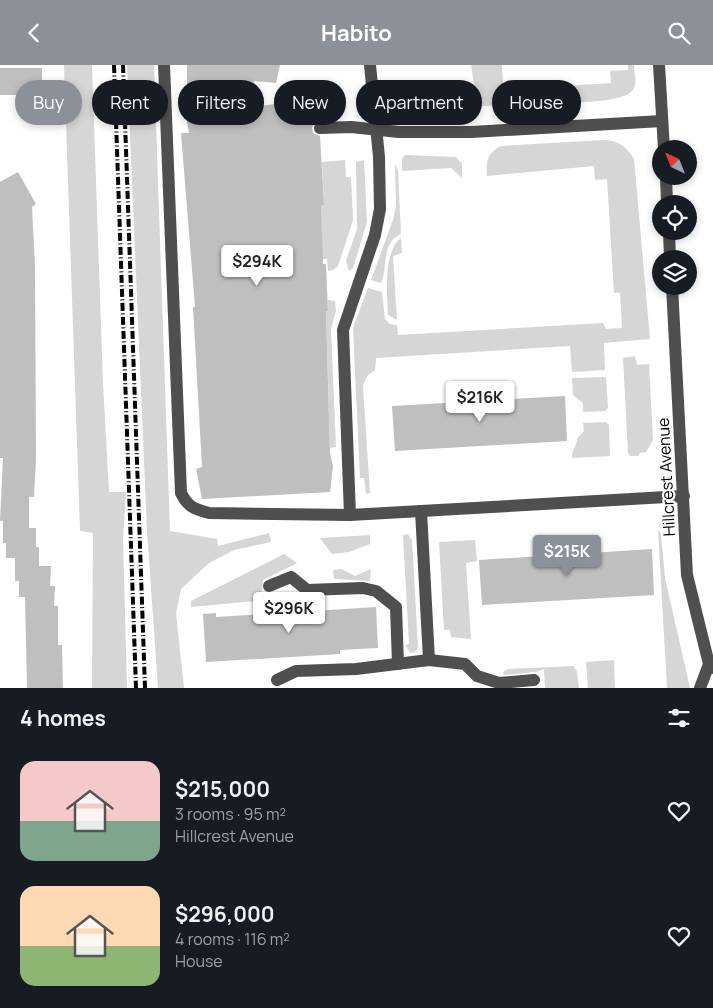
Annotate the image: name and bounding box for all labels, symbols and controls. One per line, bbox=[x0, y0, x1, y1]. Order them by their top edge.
text: Habito bbox=[321, 18, 392, 48]
icon: back bbox=[20, 19, 48, 47]
icon: search bbox=[665, 19, 693, 47]
chip: Buy bbox=[15, 80, 82, 125]
chip: Rent bbox=[92, 80, 168, 125]
chip: Filters bbox=[178, 80, 264, 125]
chip: New bbox=[274, 80, 346, 125]
chip: Apartment bbox=[356, 80, 482, 125]
chip: House bbox=[492, 80, 581, 125]
north arrow bbox=[652, 140, 698, 185]
map controls bbox=[652, 140, 697, 295]
button: locate bbox=[652, 195, 697, 240]
pin: $294K bbox=[222, 245, 292, 287]
text: $294K bbox=[232, 250, 282, 272]
button: layers bbox=[652, 250, 697, 295]
pin: $216K bbox=[445, 381, 515, 423]
text: $216K bbox=[457, 386, 503, 408]
street label: Hillcrest Avenue bbox=[652, 417, 680, 537]
pin: $215K bbox=[532, 535, 602, 577]
text: $215K bbox=[544, 540, 590, 562]
pin: $296K bbox=[254, 591, 324, 634]
text: $296K bbox=[264, 597, 314, 619]
text: 4 homes bbox=[20, 704, 106, 732]
icon: filters bbox=[665, 704, 693, 732]
text: $215,000 bbox=[175, 775, 270, 803]
icon: home bbox=[60, 781, 120, 841]
icon: heart bbox=[665, 797, 693, 825]
text: 3 rooms · 95 m² bbox=[175, 803, 286, 825]
text: Hillcrest Avenue bbox=[175, 825, 294, 847]
text: $296,000 bbox=[175, 900, 275, 928]
icon: home bbox=[60, 906, 120, 966]
icon: heart bbox=[665, 922, 693, 950]
text: 4 rooms · 116 m² bbox=[175, 928, 290, 950]
text: House bbox=[175, 950, 223, 972]

